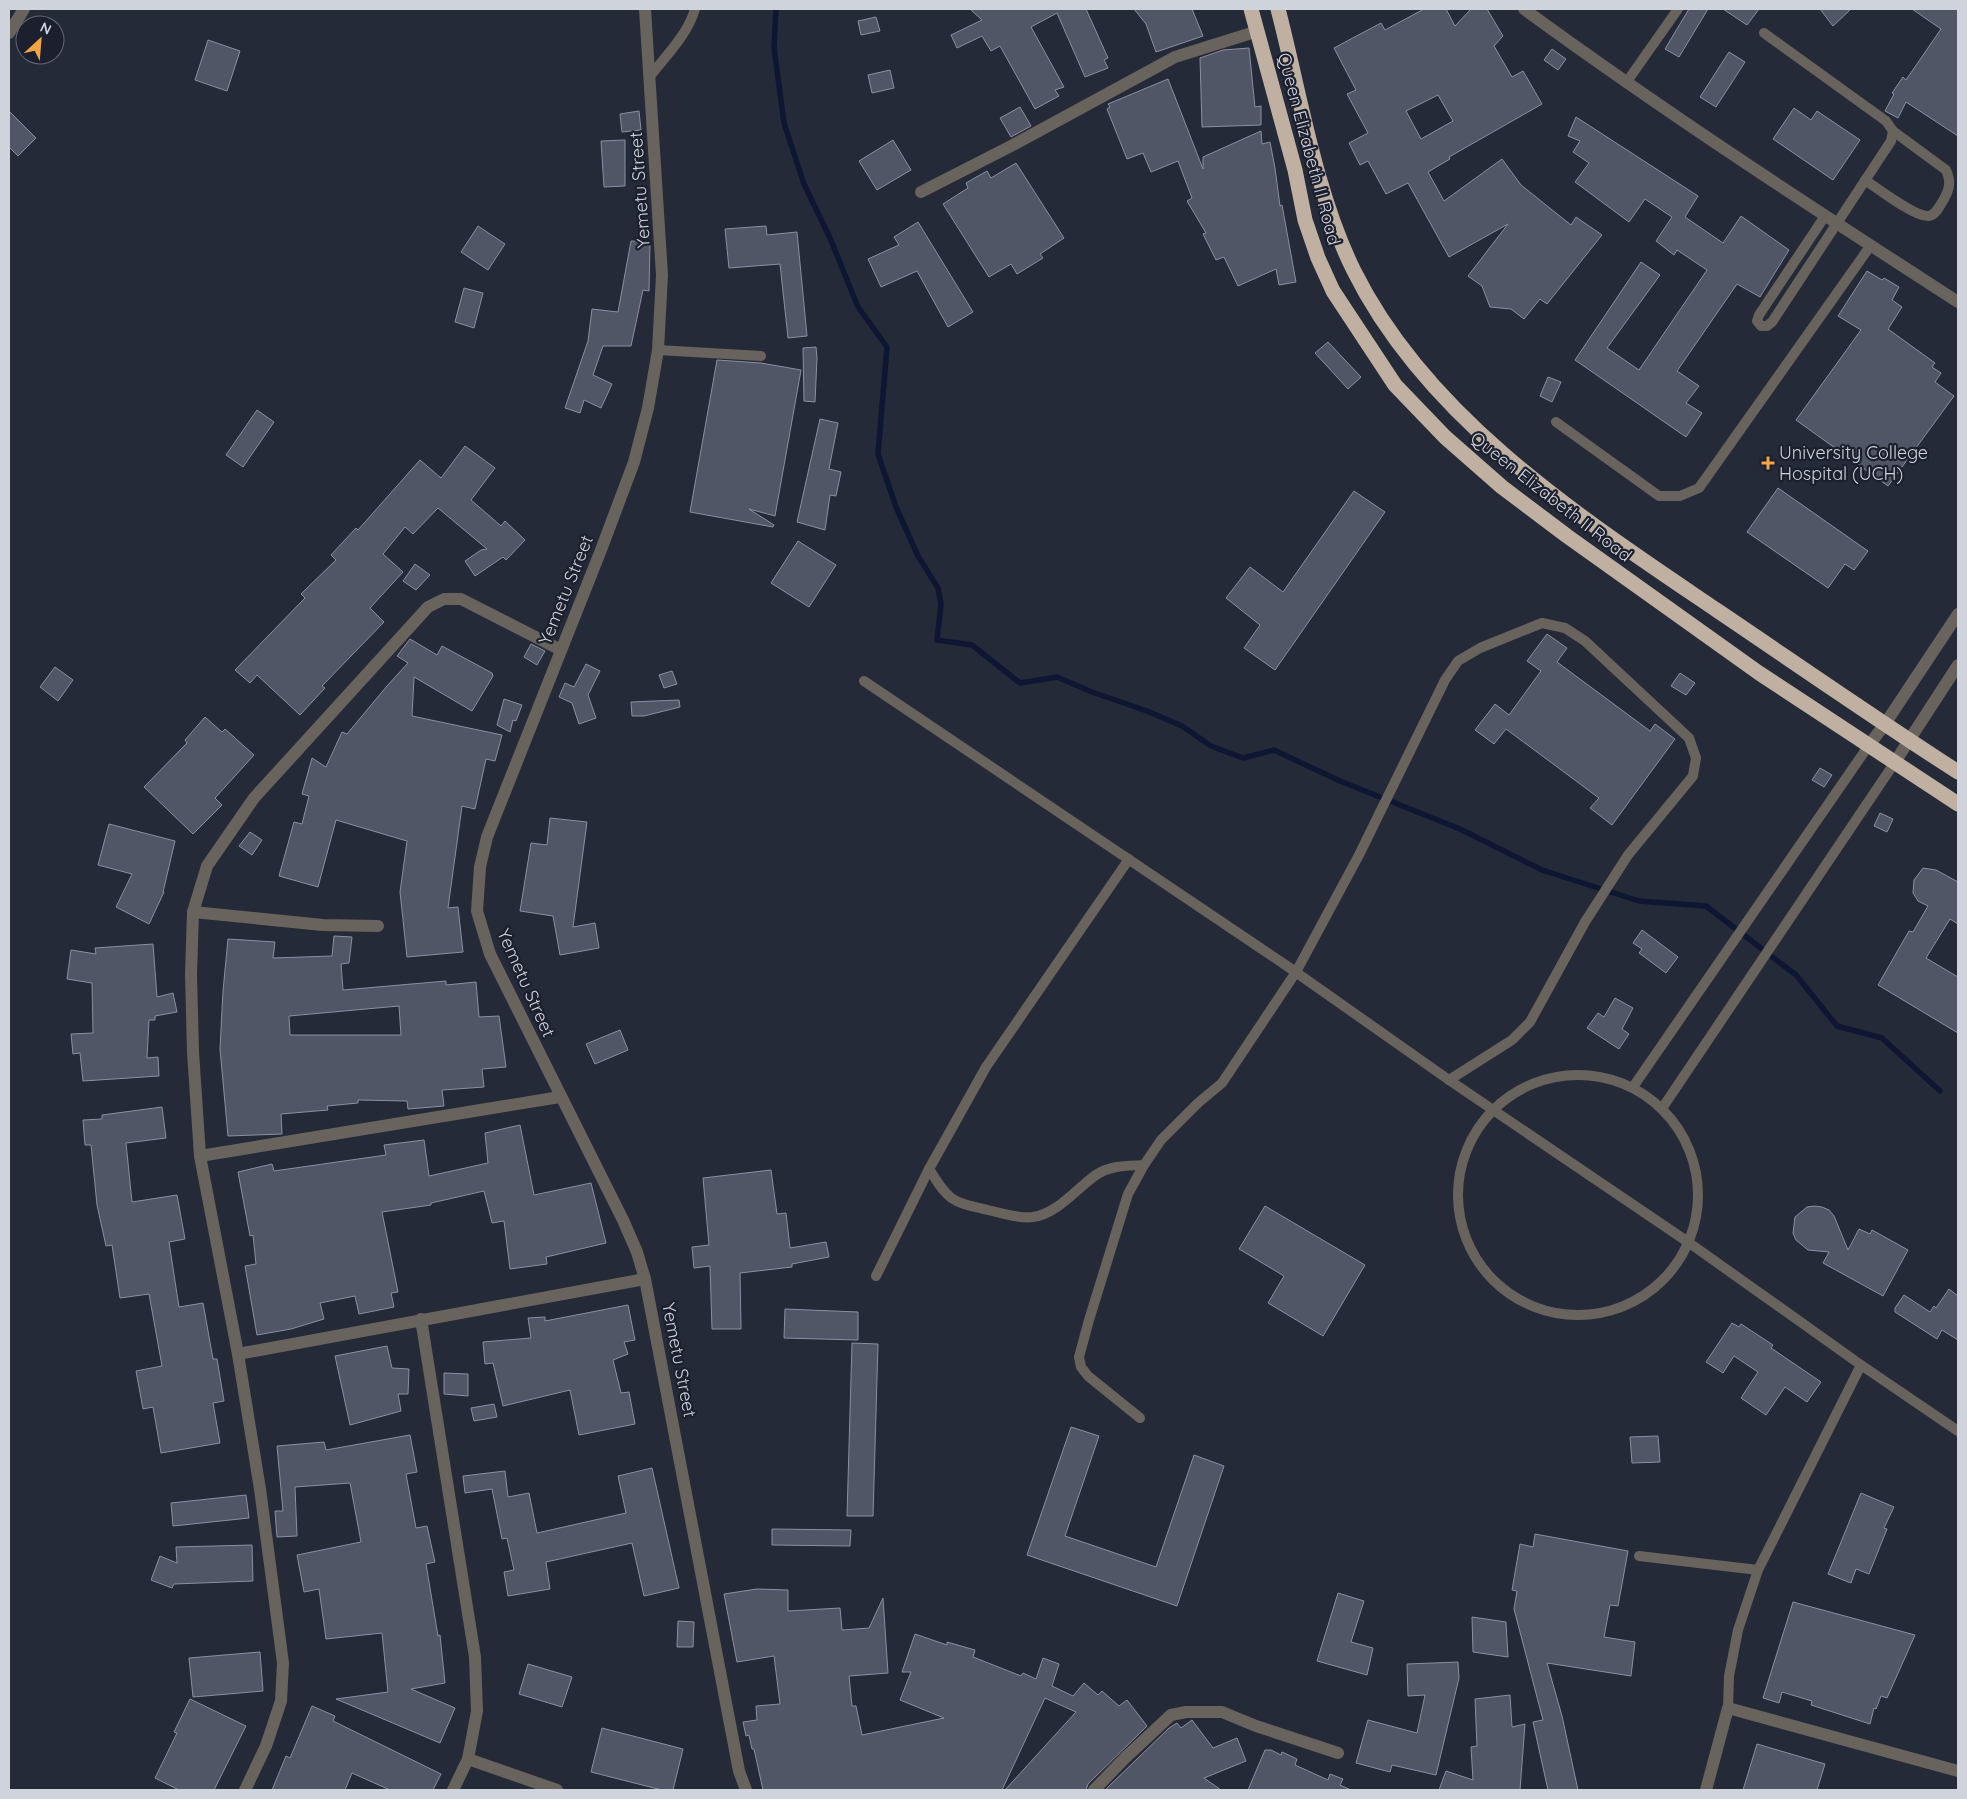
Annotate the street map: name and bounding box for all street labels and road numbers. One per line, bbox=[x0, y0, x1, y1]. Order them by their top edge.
street label: Queen Elizabeth II Road bbox=[1273, 50, 1346, 248]
street label: Yemetu Street bbox=[624, 131, 655, 249]
street label: Queen Elizabeth II Road bbox=[1466, 426, 1637, 567]
street label: Yemetu Street bbox=[533, 531, 598, 648]
street label: Yemetu Street bbox=[492, 925, 561, 1041]
street label: Yemetu Street bbox=[657, 1301, 702, 1419]

